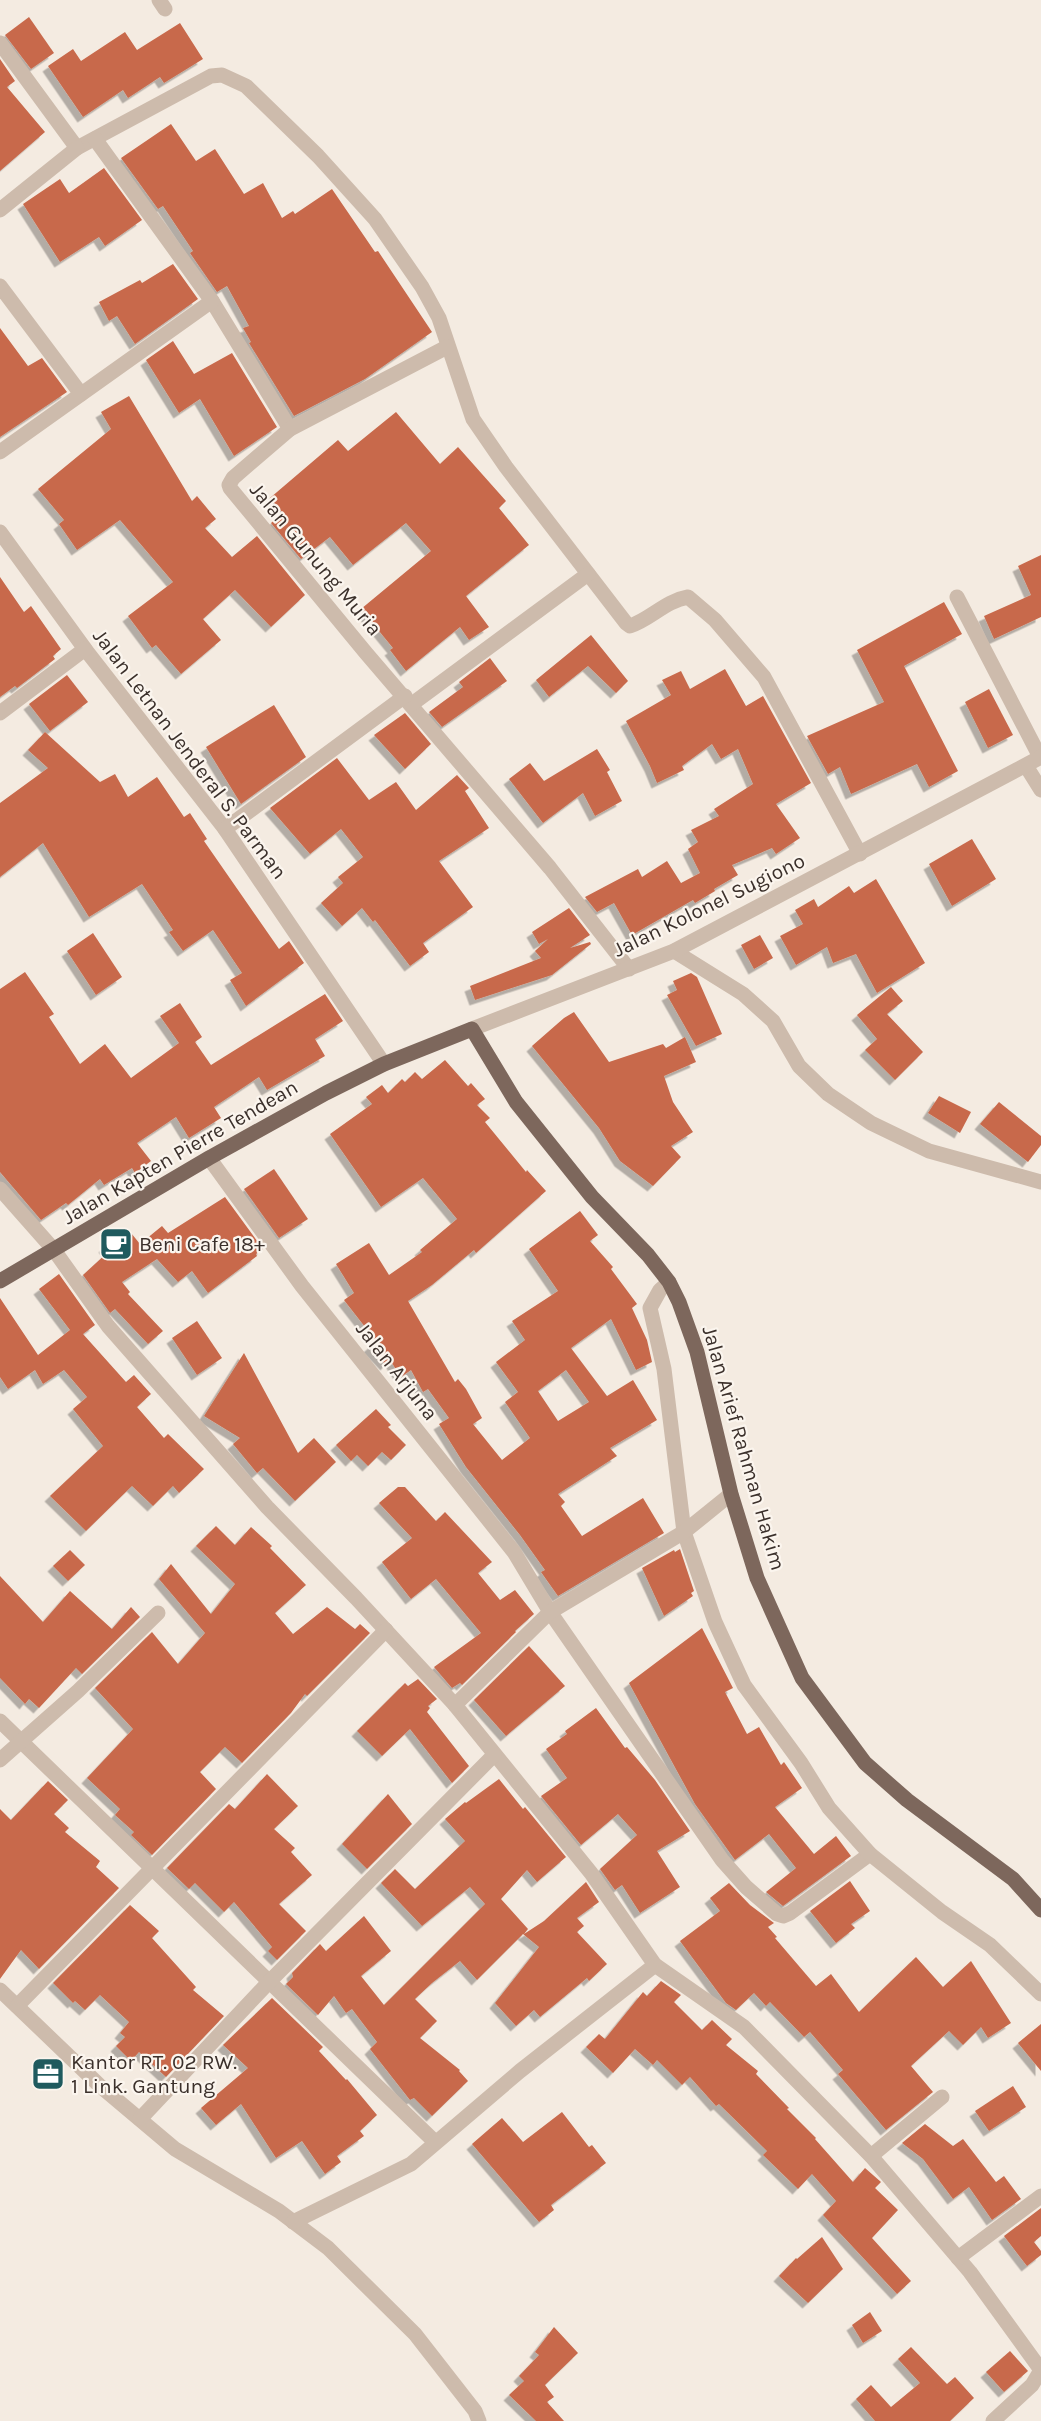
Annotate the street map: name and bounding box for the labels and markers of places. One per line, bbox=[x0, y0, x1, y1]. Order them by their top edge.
cafe icon: Beni Cafe 18+ bbox=[98, 1226, 134, 1262]
place label: Beni Cafe 18+ bbox=[139, 1232, 265, 1256]
place label: Kantor RT. 02 RW. 1 Link. Gantung bbox=[71, 2050, 237, 2098]
office icon: Kantor RT. 02 RW. 1 Link. Gantung bbox=[30, 2056, 66, 2092]

